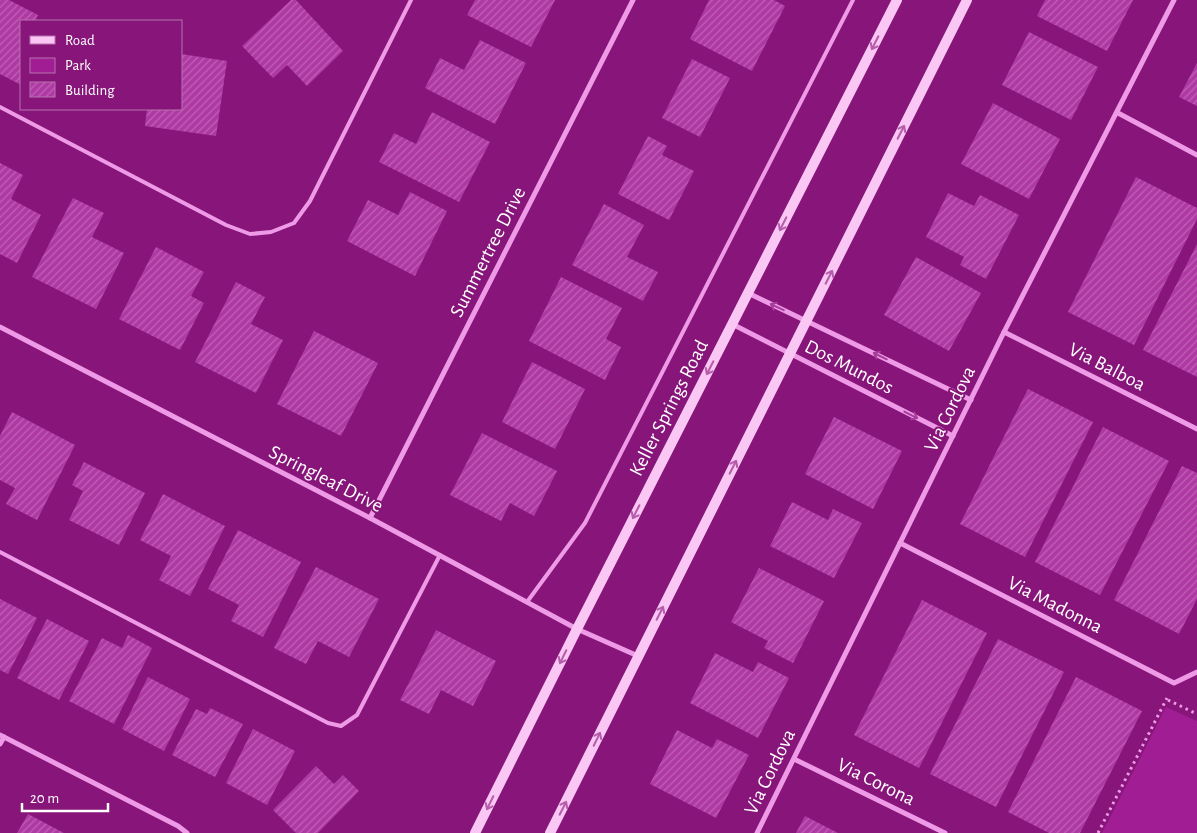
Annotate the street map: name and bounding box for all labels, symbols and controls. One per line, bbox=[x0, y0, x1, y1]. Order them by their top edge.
legend bbox=[20, 20, 182, 110]
text: Road bbox=[65, 33, 95, 48]
one-way arrow bbox=[870, 36, 880, 51]
text: Park bbox=[65, 58, 91, 73]
text: Building bbox=[65, 83, 115, 98]
one-way arrow bbox=[897, 125, 906, 140]
street label: Summertree Drive bbox=[447, 184, 529, 320]
one-way arrow bbox=[778, 216, 787, 231]
one-way arrow bbox=[824, 270, 834, 285]
one-way arrow bbox=[770, 301, 785, 311]
street label: Dos Mundos bbox=[801, 336, 897, 398]
street label: Keller Springs Road bbox=[626, 337, 712, 479]
street label: Via Balboa bbox=[1066, 339, 1148, 395]
one-way arrow bbox=[873, 350, 888, 360]
one-way arrow bbox=[705, 360, 715, 375]
street label: Via Cordova bbox=[921, 363, 979, 455]
one-way arrow bbox=[904, 410, 919, 420]
street label: Springleaf Drive bbox=[266, 442, 386, 516]
one-way arrow bbox=[729, 460, 738, 475]
one-way arrow bbox=[631, 505, 641, 520]
street label: Via Madonna bbox=[1005, 573, 1105, 637]
one-way arrow bbox=[655, 605, 665, 620]
one-way arrow bbox=[558, 650, 568, 665]
street label: Via Cordova bbox=[741, 726, 799, 818]
one-way arrow bbox=[592, 732, 602, 747]
street label: Via Corona bbox=[834, 755, 918, 809]
scale bar bbox=[22, 780, 109, 812]
text: 20 m bbox=[30, 791, 59, 806]
one-way arrow bbox=[485, 795, 494, 810]
one-way arrow bbox=[559, 801, 568, 816]

